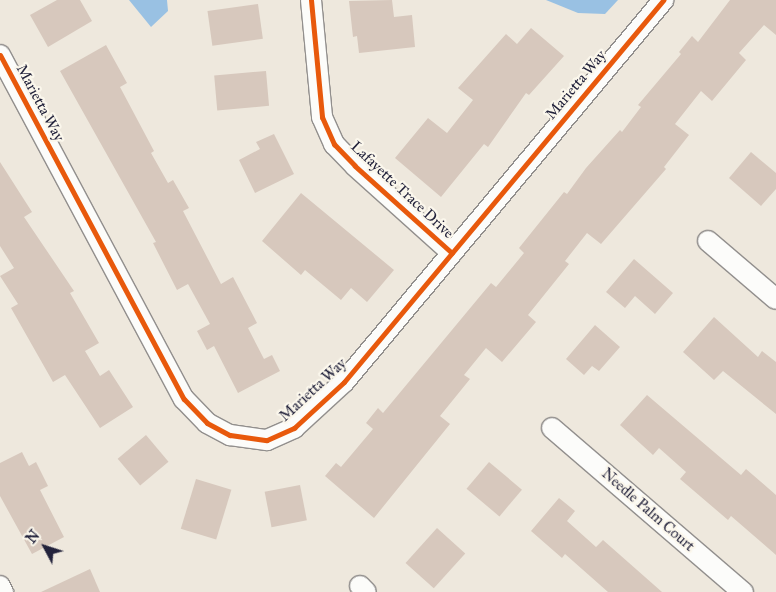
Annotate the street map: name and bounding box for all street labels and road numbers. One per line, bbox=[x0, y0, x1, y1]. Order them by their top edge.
street label: Marietta Way bbox=[542, 47, 610, 123]
street label: Marietta Way bbox=[12, 61, 68, 145]
street label: Lafayette Trace Drive bbox=[347, 138, 457, 242]
street label: Marietta Way bbox=[276, 355, 350, 425]
street label: Needle Palm Court bbox=[598, 465, 698, 555]

